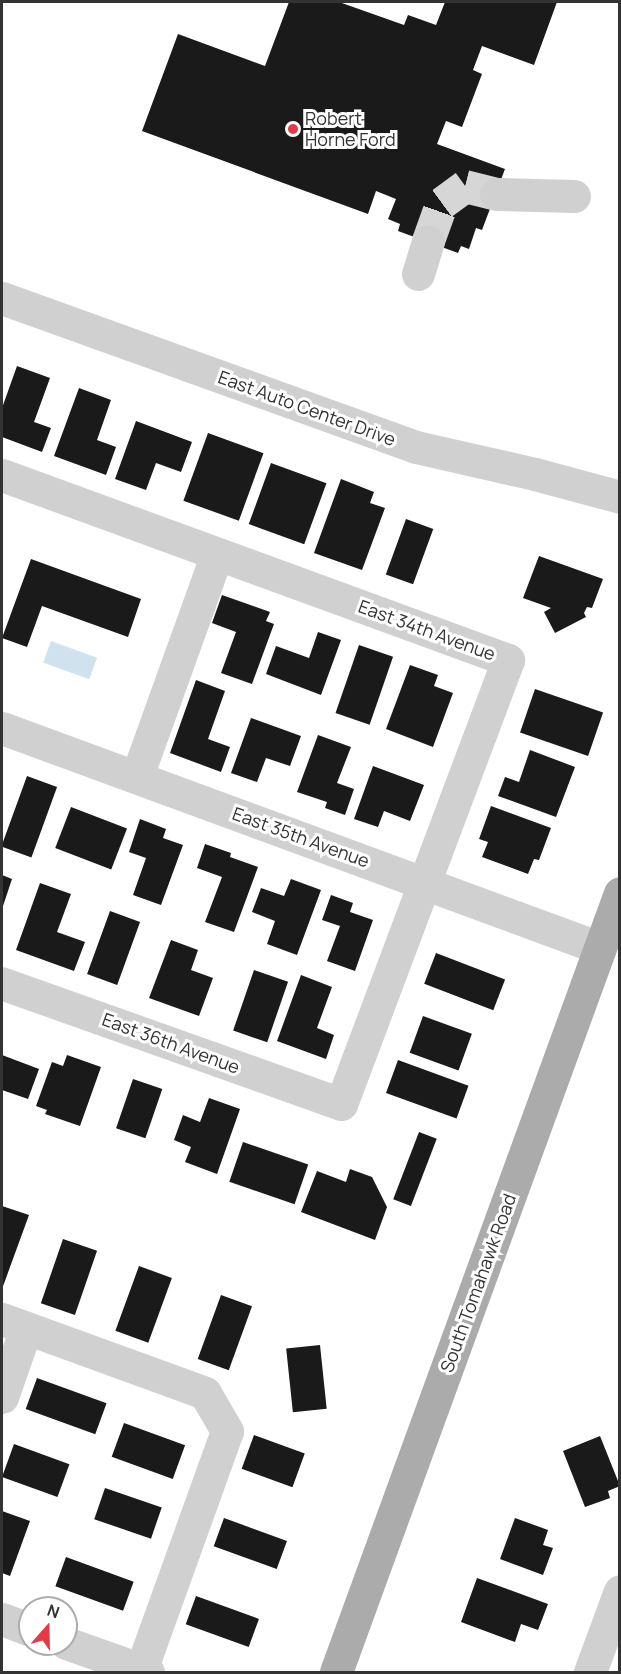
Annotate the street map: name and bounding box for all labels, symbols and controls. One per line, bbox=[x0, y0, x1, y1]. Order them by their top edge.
place label: Robert Horne Ford bbox=[305, 108, 396, 150]
marker: Robert Horne Ford bbox=[286, 122, 300, 136]
street label: East Auto Center Drive bbox=[215, 366, 399, 450]
street label: East 34th Avenue bbox=[356, 595, 498, 665]
street label: East 35th Avenue bbox=[230, 802, 372, 872]
street label: East 36th Avenue bbox=[99, 1008, 243, 1078]
street label: South Tomahawk Road bbox=[436, 1191, 520, 1375]
north arrow bbox=[18, 1596, 78, 1656]
text: N bbox=[44, 1599, 63, 1623]

